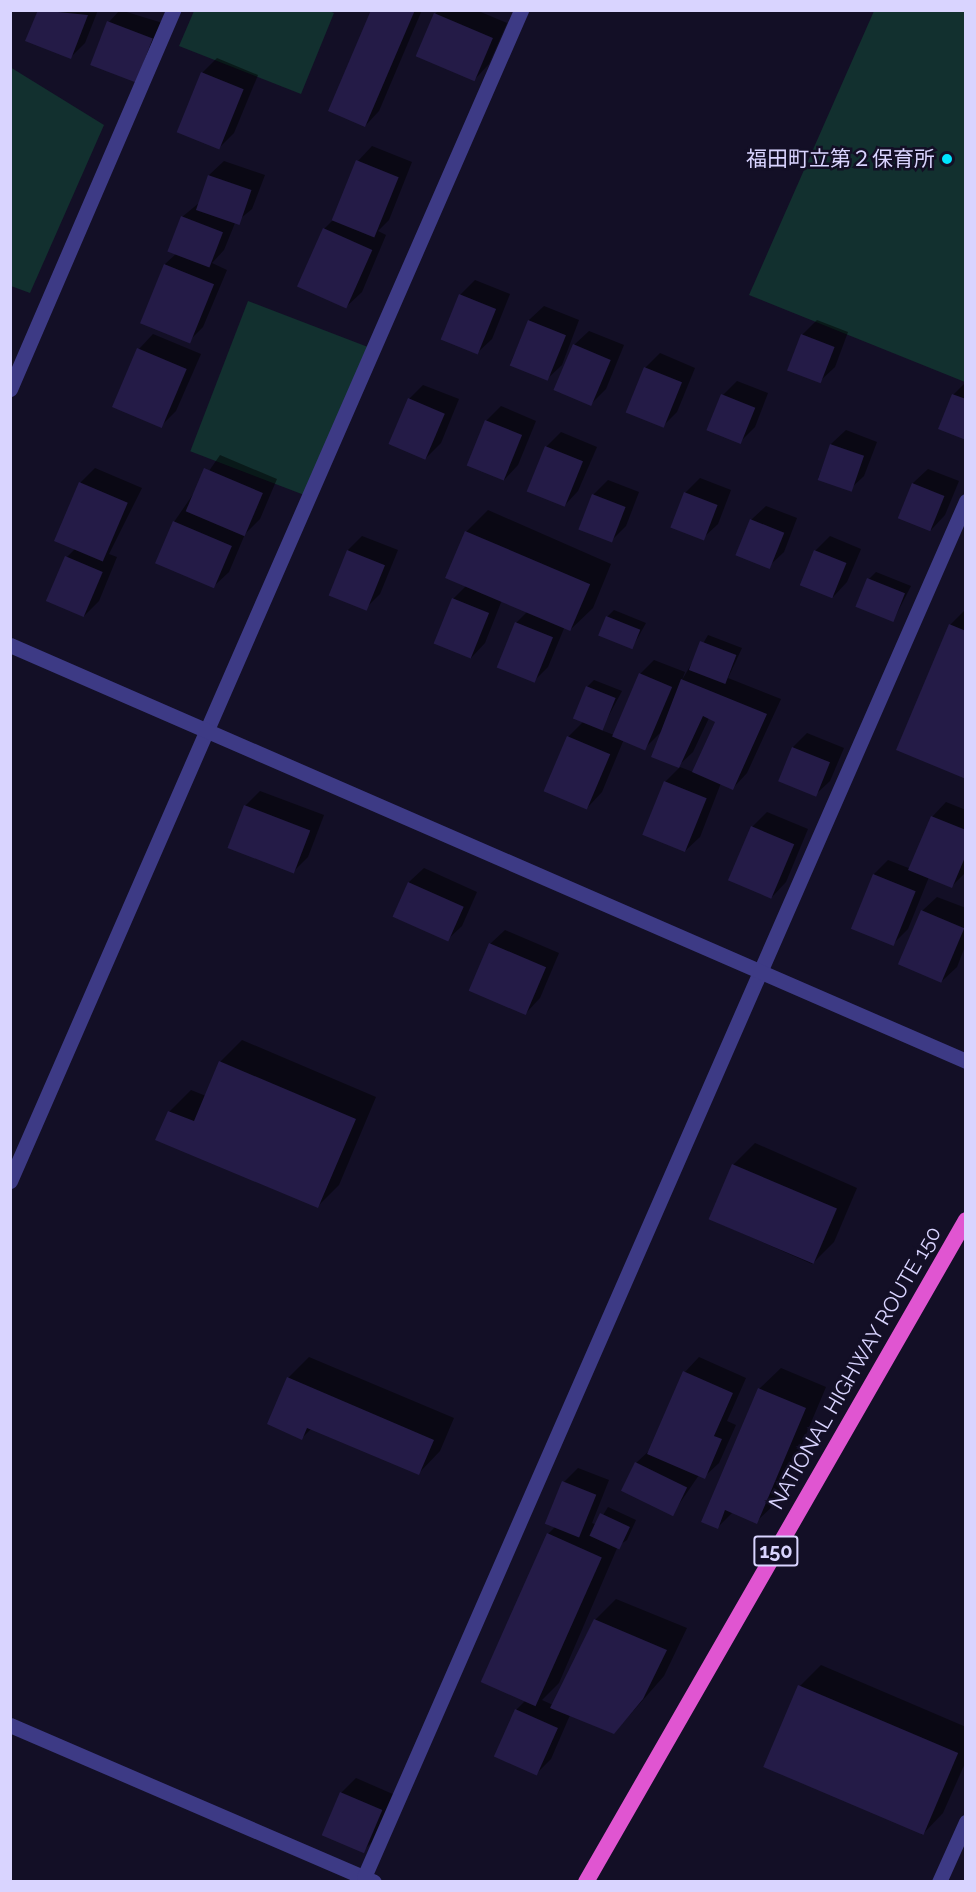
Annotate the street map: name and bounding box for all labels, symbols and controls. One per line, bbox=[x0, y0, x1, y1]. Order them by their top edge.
place label: 福田町立第２保育所 bbox=[746, 146, 935, 172]
marker: 福田町立第２保育所 bbox=[940, 152, 954, 166]
street label: NATIONAL HIGHWAY ROUTE 150 bbox=[763, 1221, 947, 1515]
road number: 150 bbox=[752, 1534, 800, 1568]

